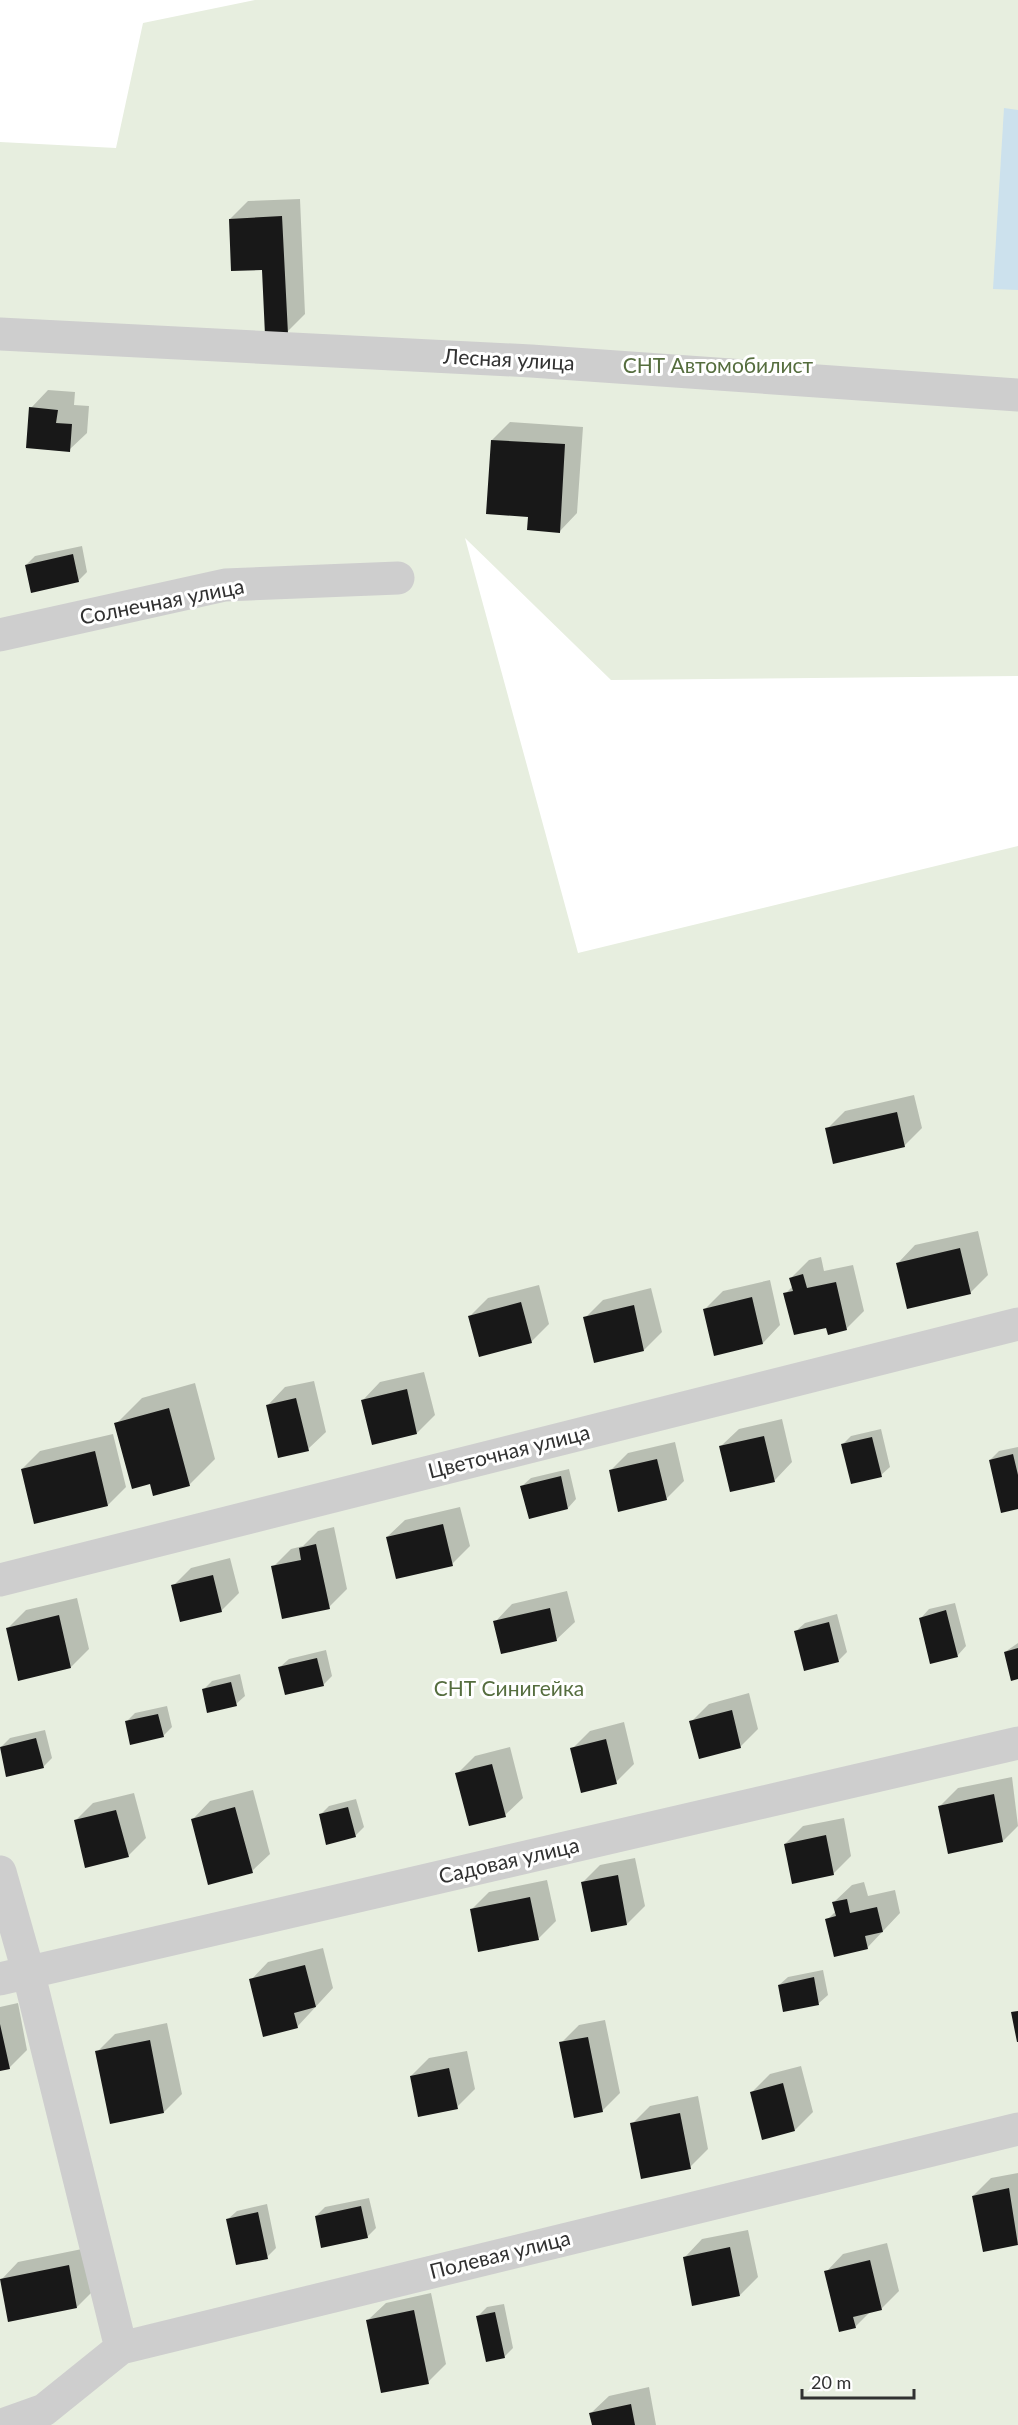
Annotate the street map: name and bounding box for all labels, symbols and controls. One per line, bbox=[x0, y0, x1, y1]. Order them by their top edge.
street label: Лесная улица bbox=[442, 343, 575, 374]
park label: СНТ Автомобилист bbox=[623, 352, 814, 377]
street label: Солнечная улица bbox=[77, 572, 246, 629]
street label: Цветочная улица bbox=[425, 1418, 592, 1483]
park label: СНТ Синигейка bbox=[434, 1675, 584, 1700]
street label: Садовая улица bbox=[436, 1831, 581, 1888]
street label: Полевая улица bbox=[427, 2224, 573, 2283]
scale bar bbox=[802, 2362, 914, 2400]
text: 20 m bbox=[811, 2371, 851, 2393]

